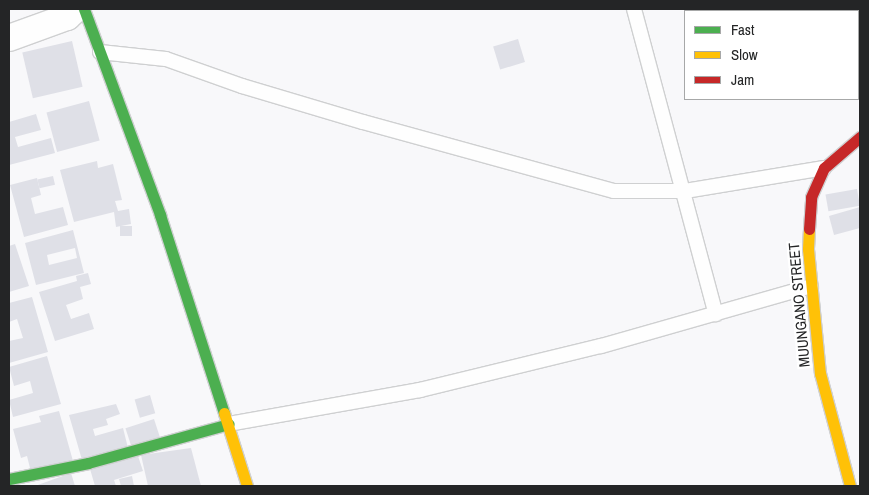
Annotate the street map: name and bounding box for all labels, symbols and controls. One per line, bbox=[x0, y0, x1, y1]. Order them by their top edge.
legend bbox=[684, 10, 859, 100]
text: Fast bbox=[731, 19, 754, 40]
text: Slow bbox=[731, 44, 758, 65]
text: Jam bbox=[731, 69, 754, 90]
street label: MUUNGANO STREET bbox=[785, 242, 813, 368]

